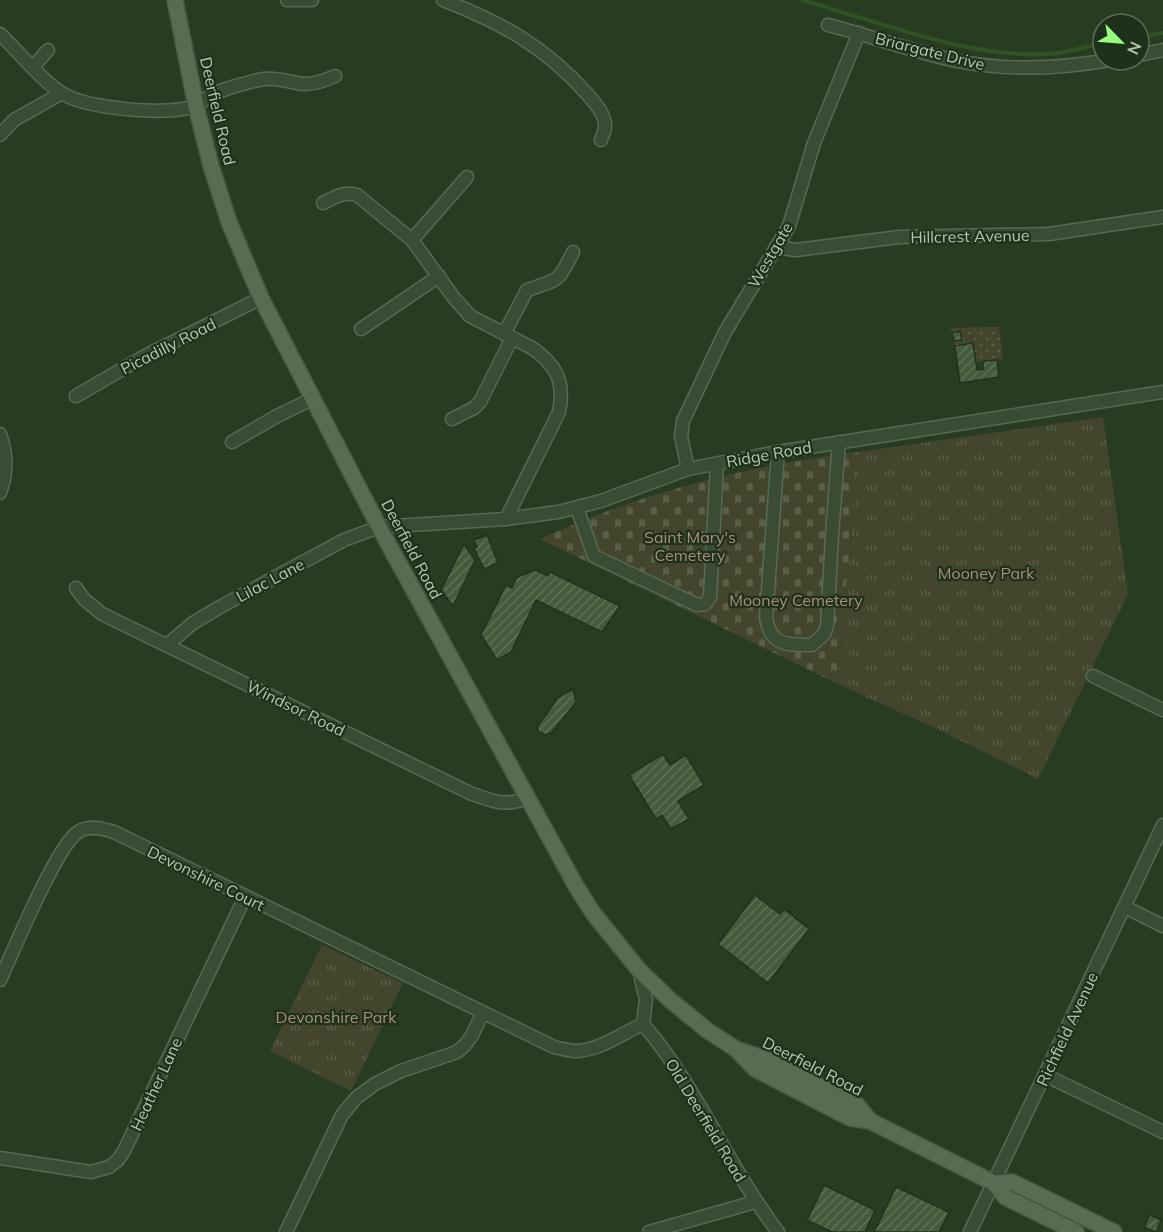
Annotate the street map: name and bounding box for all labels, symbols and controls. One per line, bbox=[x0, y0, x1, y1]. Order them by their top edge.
north arrow bbox=[1091, 12, 1151, 72]
street label: Briargate Drive bbox=[873, 28, 987, 74]
text: N bbox=[1123, 39, 1146, 58]
street label: Deerfield Road bbox=[196, 55, 240, 167]
street label: Westgate bbox=[743, 219, 797, 291]
street label: Hillcrest Avenue bbox=[910, 225, 1030, 247]
street label: Picadilly Road bbox=[117, 313, 219, 379]
street label: Ridge Road bbox=[725, 437, 813, 471]
street label: Deerfield Road bbox=[377, 496, 447, 602]
park label: Saint Mary's Cemetery bbox=[644, 527, 736, 565]
street label: Lilac Lane bbox=[232, 554, 308, 606]
park label: Mooney Park bbox=[938, 563, 1035, 583]
park label: Mooney Cemetery bbox=[729, 590, 863, 610]
street label: Windsor Road bbox=[244, 676, 348, 740]
street label: Devonshire Court bbox=[144, 841, 268, 915]
street label: Richfield Avenue bbox=[1032, 969, 1102, 1089]
park label: Devonshire Park bbox=[276, 1007, 397, 1027]
street label: Deerfield Road bbox=[759, 1032, 867, 1100]
street label: Heather Lane bbox=[126, 1034, 186, 1134]
street label: Old Deerfield Road bbox=[661, 1055, 751, 1185]

